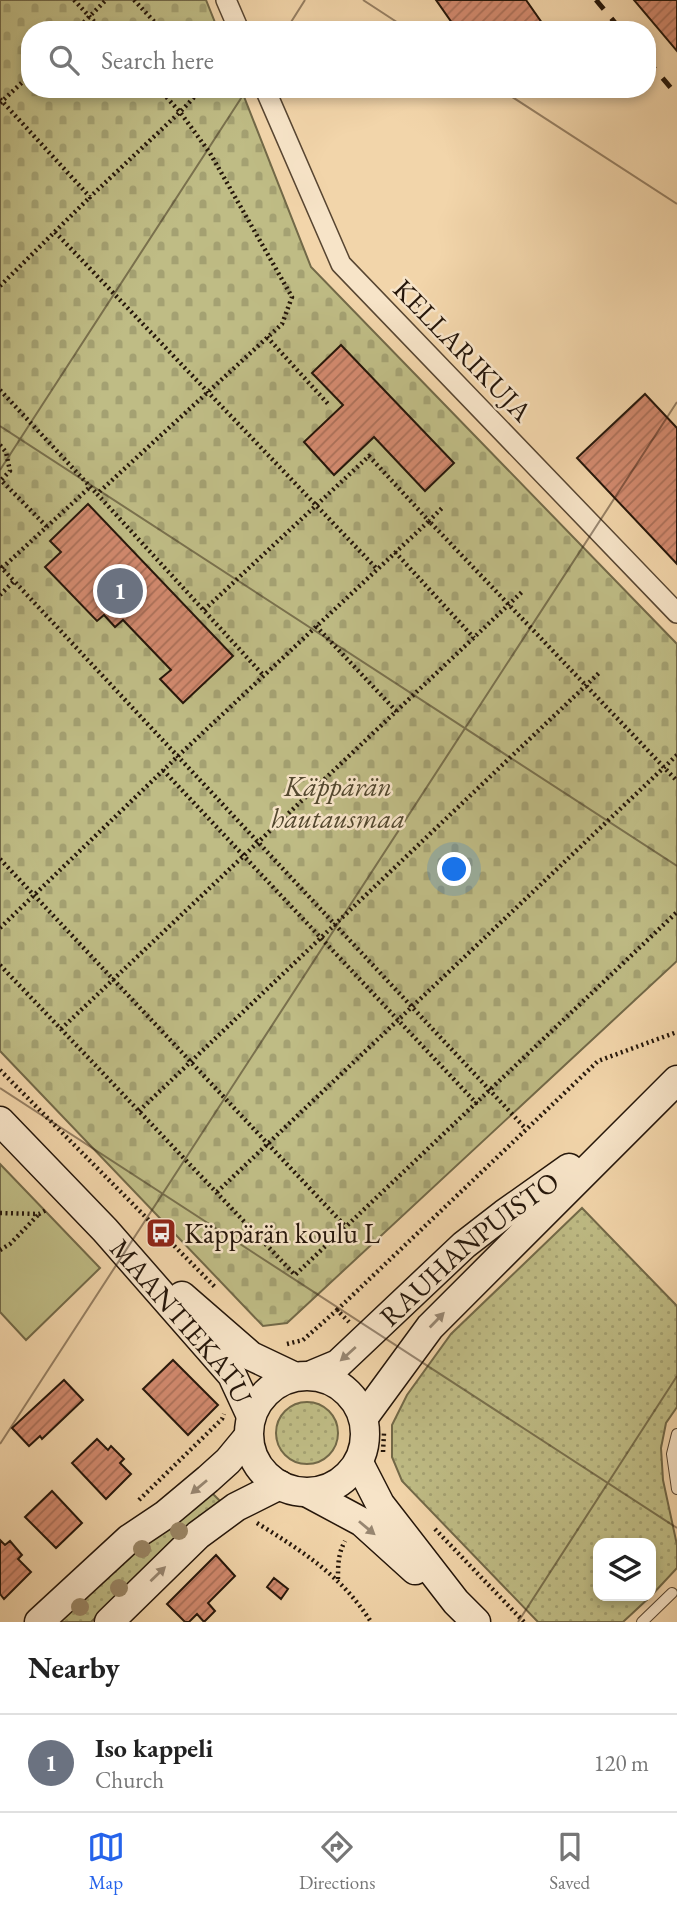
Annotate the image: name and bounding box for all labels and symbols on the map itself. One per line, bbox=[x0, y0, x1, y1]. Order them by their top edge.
street label: KELLARIKUJA bbox=[386, 271, 541, 430]
pin: 1 bbox=[97, 565, 143, 617]
park label: Käppärän hautausmaa bbox=[271, 768, 405, 836]
your location bbox=[437, 852, 471, 886]
street label: RAUHANPUISTO bbox=[372, 1163, 566, 1334]
place label: Käppärän koulu L bbox=[184, 1215, 381, 1251]
bus stop icon: Käppärän koulu L bbox=[144, 1216, 178, 1250]
street label: MAANTIEKATU bbox=[103, 1231, 261, 1410]
one-way arrow bbox=[428, 1312, 444, 1329]
one-way arrow bbox=[340, 1346, 357, 1362]
one-way arrow bbox=[191, 1479, 209, 1494]
one-way arrow bbox=[358, 1520, 376, 1535]
one-way arrow bbox=[149, 1566, 166, 1583]

